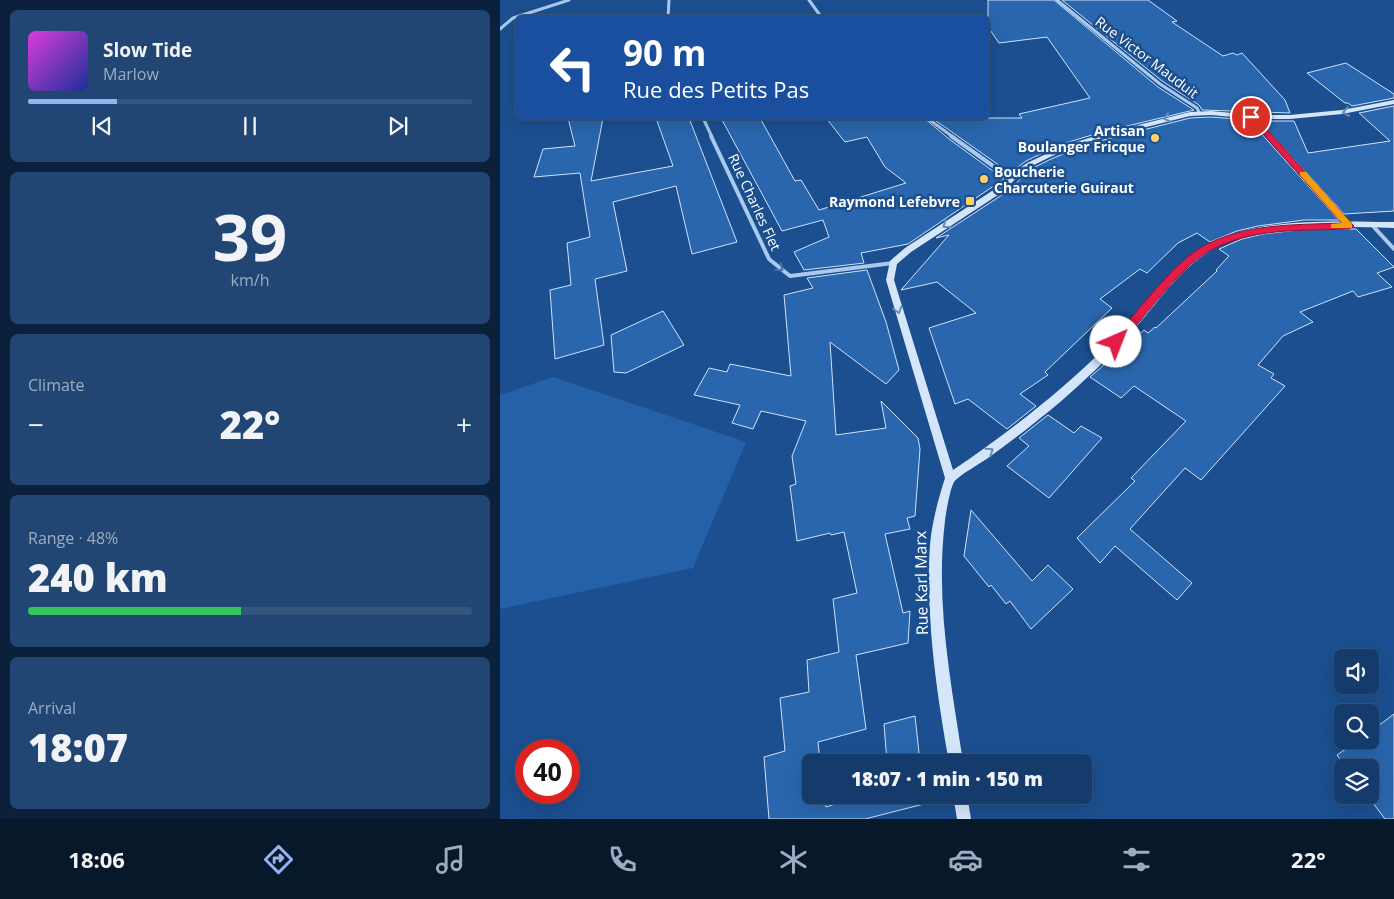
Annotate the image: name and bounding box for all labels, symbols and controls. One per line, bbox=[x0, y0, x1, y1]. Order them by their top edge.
street label: Rue Victor Mauduit bbox=[1091, 12, 1203, 102]
text: 90 m bbox=[623, 29, 706, 76]
icon: left bbox=[540, 35, 605, 100]
text: Slow Tide bbox=[103, 37, 192, 63]
text: Marlow bbox=[103, 63, 159, 85]
text: Rue des Petits Pas bbox=[623, 74, 809, 104]
pin bbox=[1230, 96, 1272, 138]
icon: arrive bbox=[1237, 103, 1265, 131]
one-way arrow bbox=[1342, 106, 1350, 117]
icon: previous bbox=[88, 112, 116, 140]
icon: pause bbox=[236, 112, 264, 140]
icon: next bbox=[384, 112, 412, 140]
one-way arrow bbox=[1164, 113, 1172, 123]
place label: Artisan Boulanger Fricque bbox=[1018, 121, 1145, 156]
marker: Artisan Boulanger Fricque bbox=[1149, 132, 1161, 144]
street label: Rue Charles Flet bbox=[724, 150, 786, 254]
place label: Boucherie Charcuterie Guiraut bbox=[994, 162, 1134, 197]
marker: Boucherie Charcuterie Guiraut bbox=[978, 173, 990, 185]
text: 39 bbox=[213, 192, 287, 280]
place label: Raymond Lefebvre bbox=[829, 192, 960, 211]
marker: Raymond Lefebvre bbox=[964, 195, 976, 207]
one-way arrow bbox=[942, 219, 951, 229]
one-way arrow bbox=[775, 263, 784, 272]
text: km/h bbox=[231, 269, 269, 291]
one-way arrow bbox=[893, 306, 903, 314]
position arrow bbox=[1089, 315, 1141, 367]
text: Climate bbox=[28, 374, 85, 396]
text: 22° bbox=[220, 398, 280, 450]
text: − bbox=[28, 405, 44, 443]
text: + bbox=[456, 405, 472, 443]
one-way arrow bbox=[984, 448, 994, 457]
text: Range · 48% bbox=[28, 527, 118, 549]
street label: Rue Karl Marx bbox=[909, 530, 933, 635]
text: 240 km bbox=[28, 551, 168, 603]
map controls bbox=[1334, 649, 1379, 804]
button: sound bbox=[1334, 649, 1379, 694]
text: Arrival bbox=[28, 697, 76, 719]
button: search bbox=[1334, 704, 1379, 749]
text: 18:07 bbox=[28, 721, 128, 773]
speed limit sign: 40 bbox=[515, 739, 580, 804]
button: layers bbox=[1334, 759, 1379, 804]
text: 18:07 · 1 min · 150 m bbox=[851, 766, 1043, 792]
icon: directions bbox=[261, 842, 296, 877]
icon: music bbox=[433, 842, 468, 877]
icon: phone bbox=[605, 842, 640, 877]
icon: climate bbox=[776, 842, 811, 877]
icon: car bbox=[948, 842, 983, 877]
icon: filters bbox=[1119, 842, 1154, 877]
text: 18:06 bbox=[68, 844, 125, 874]
text: 22° bbox=[1291, 844, 1326, 874]

